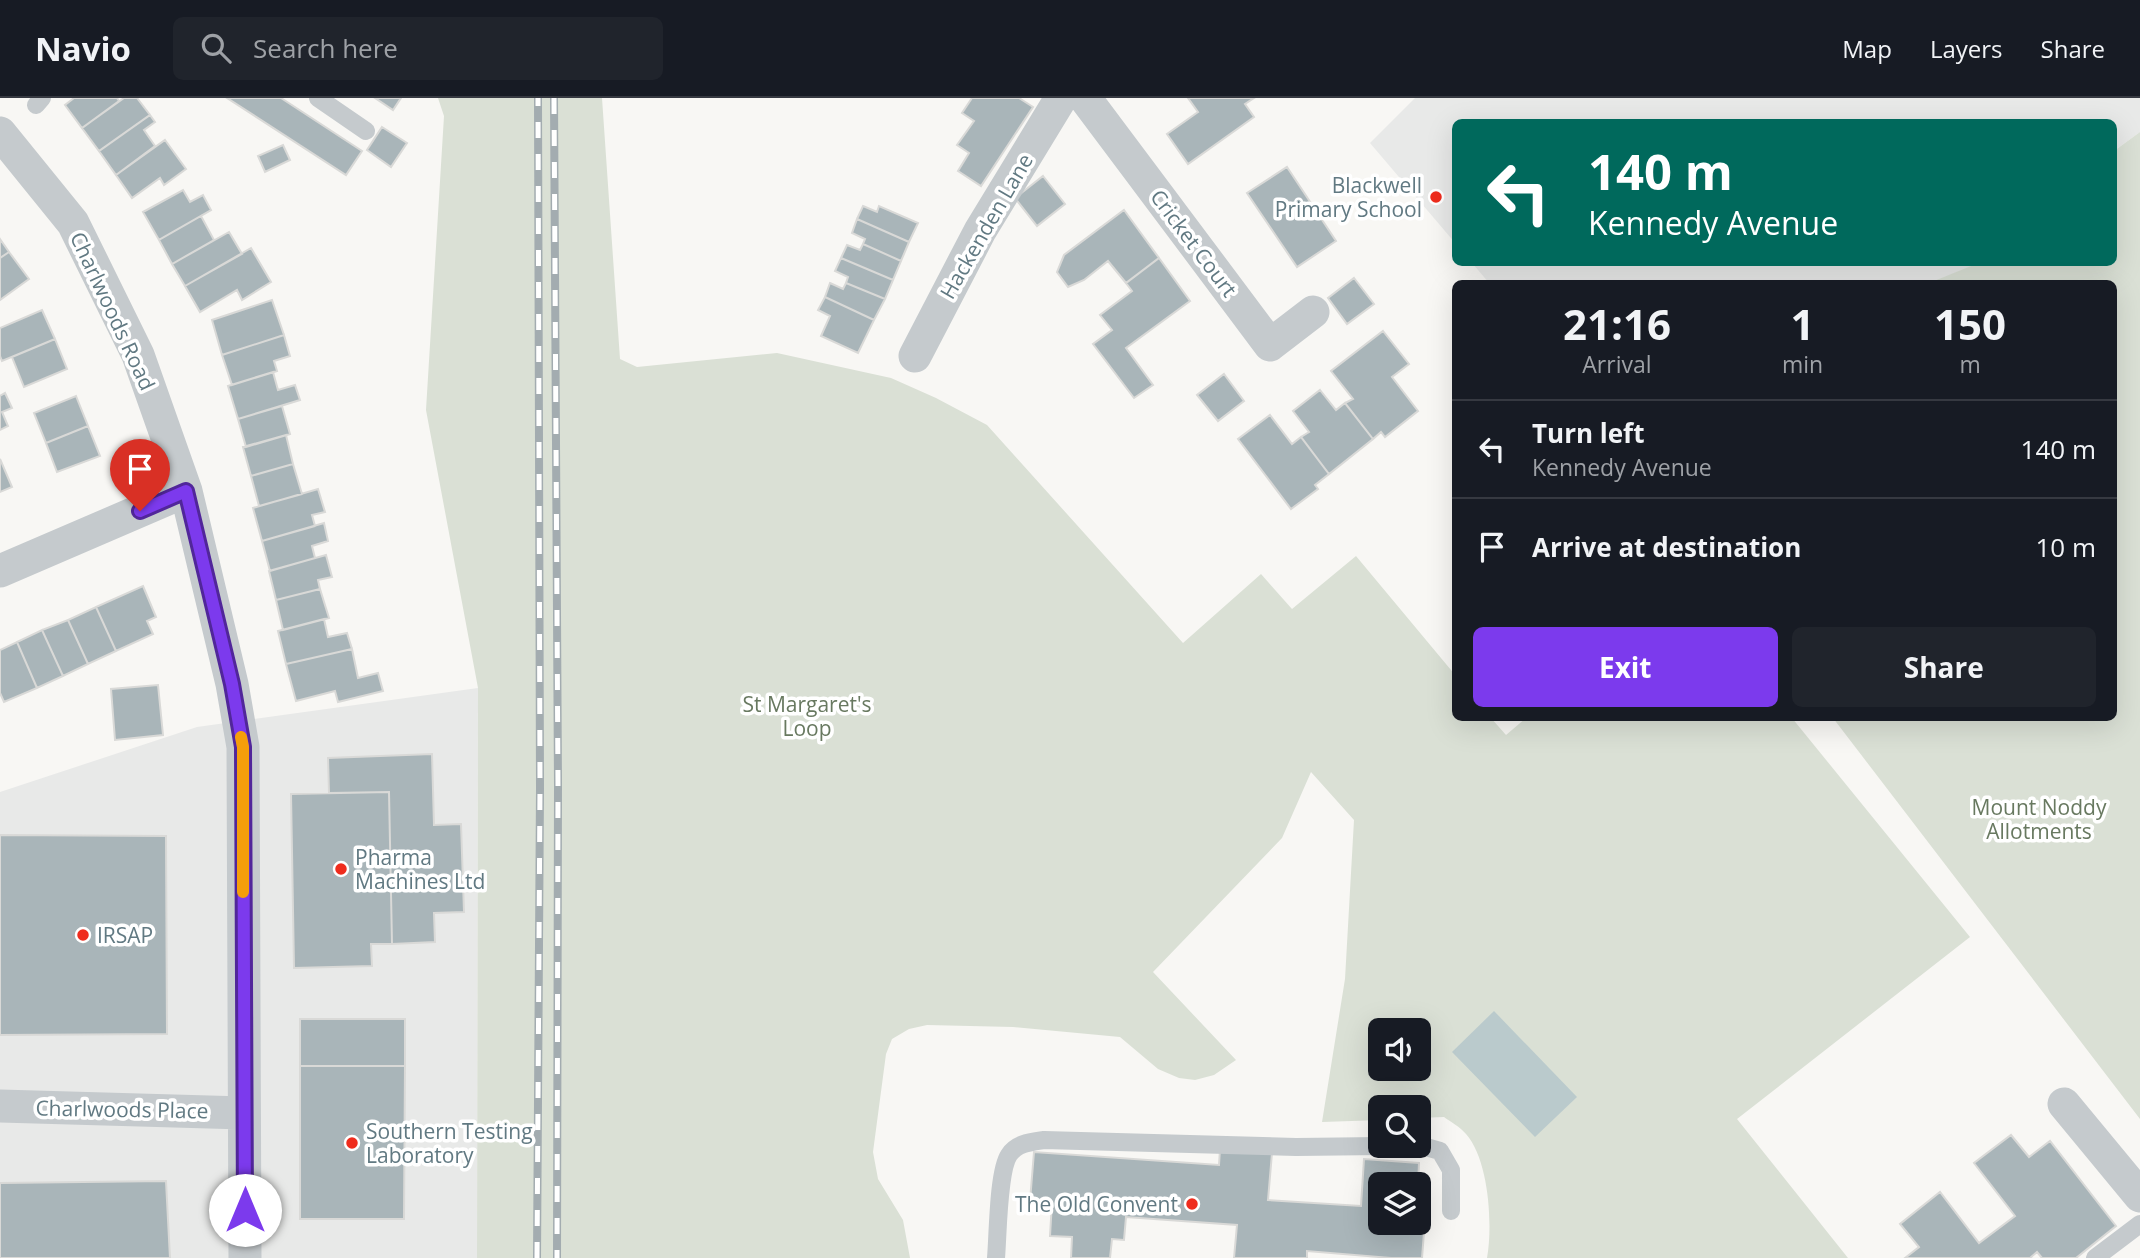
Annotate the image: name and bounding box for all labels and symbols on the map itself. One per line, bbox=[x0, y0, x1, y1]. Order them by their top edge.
street label: Hackenden Lane bbox=[933, 148, 1039, 304]
place label: Blackwell Primary School bbox=[1275, 171, 1422, 223]
street label: Cricket Court bbox=[1144, 184, 1244, 302]
marker: Blackwell Primary School bbox=[1428, 189, 1444, 205]
street label: Charlwoods Road bbox=[64, 227, 162, 395]
pin bbox=[110, 439, 170, 511]
park label: St Margaret's Loop bbox=[742, 690, 872, 742]
park label: Mount Noddy Allotments bbox=[1972, 793, 2107, 845]
place label: Pharma Machines Ltd bbox=[355, 843, 485, 895]
marker: Pharma Machines Ltd bbox=[333, 861, 349, 877]
place label: IRSAP bbox=[97, 921, 153, 949]
marker: IRSAP bbox=[75, 927, 91, 943]
street label: Charlwoods Place bbox=[35, 1093, 209, 1125]
place label: Southern Testing Laboratory bbox=[366, 1117, 533, 1169]
marker: Southern Testing Laboratory bbox=[344, 1135, 360, 1151]
position arrow bbox=[208, 1173, 282, 1247]
place label: The Old Convent bbox=[1015, 1190, 1178, 1218]
marker: The Old Convent bbox=[1184, 1196, 1200, 1212]

